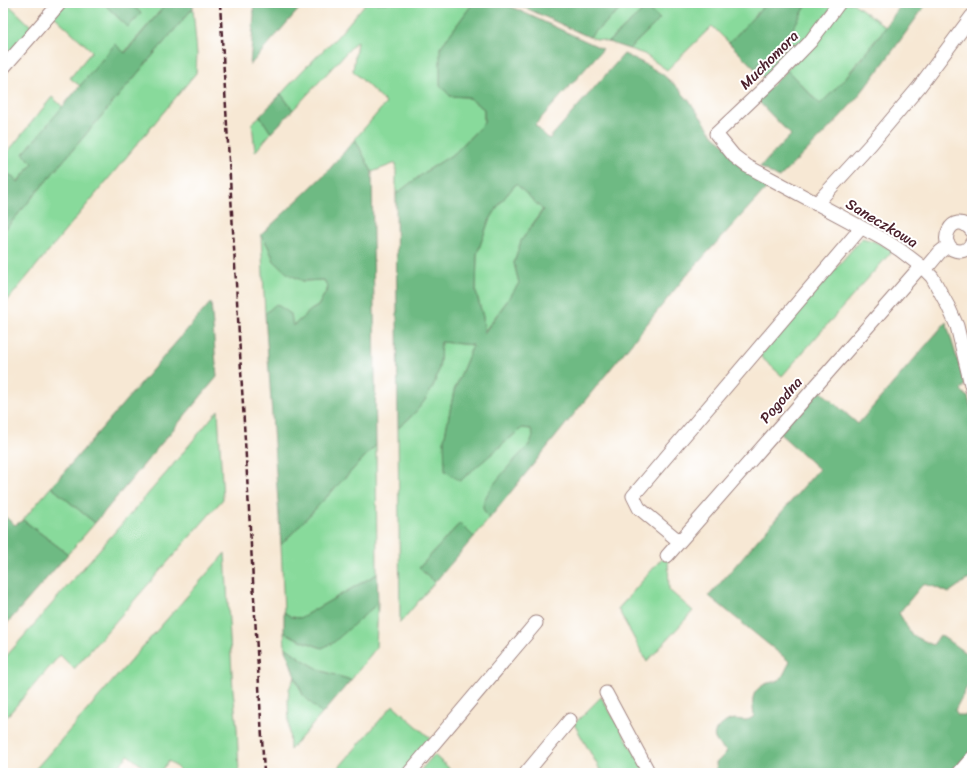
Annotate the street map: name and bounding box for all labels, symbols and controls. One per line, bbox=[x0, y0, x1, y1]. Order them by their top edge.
street label: Muchomora bbox=[733, 24, 805, 96]
street label: Saneczkowa bbox=[841, 191, 924, 255]
street label: Pogodna bbox=[753, 370, 809, 429]

